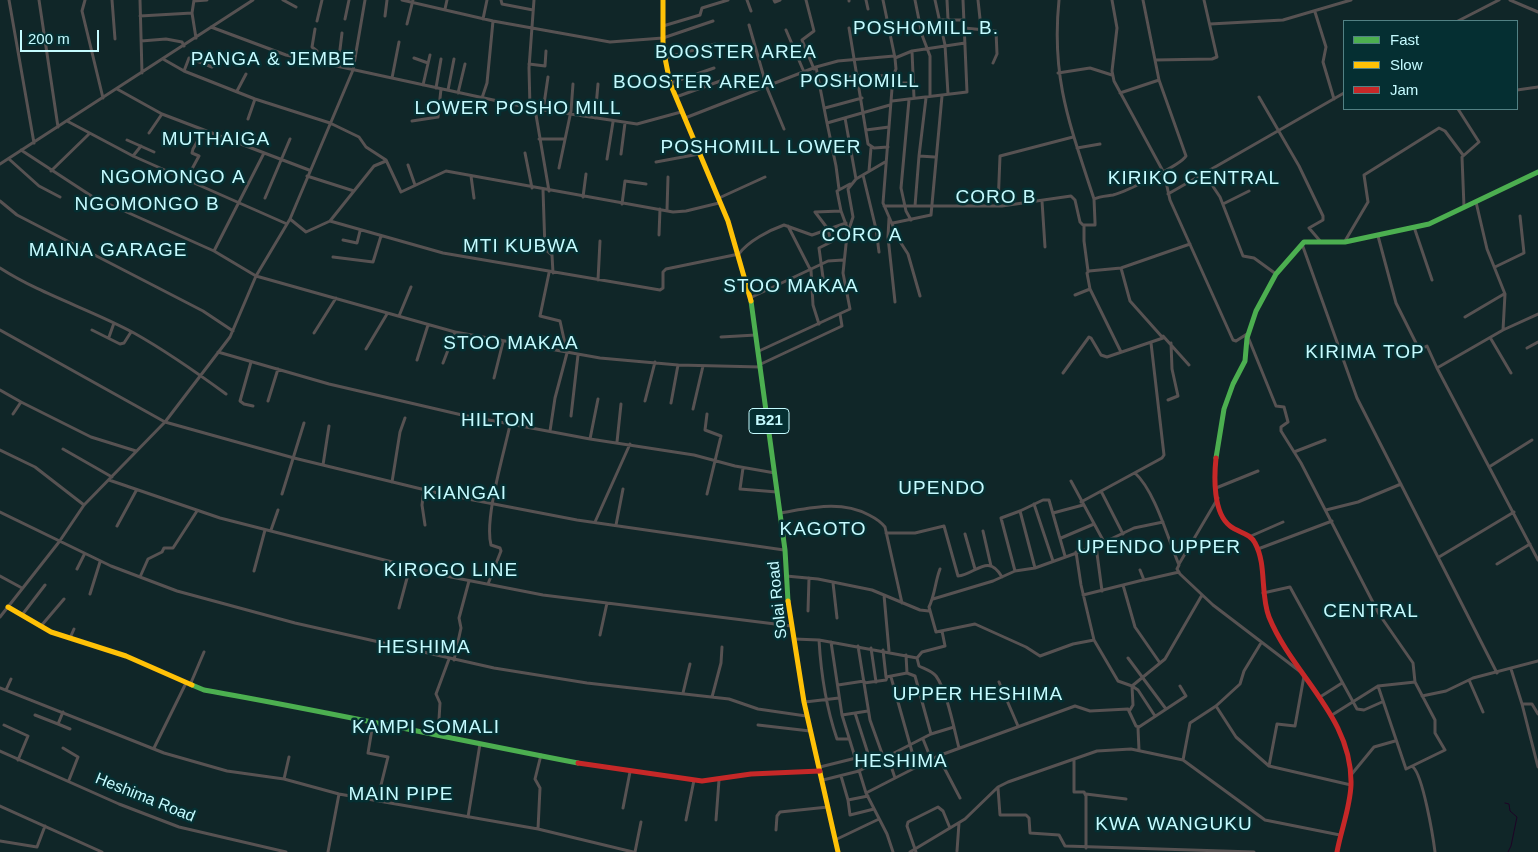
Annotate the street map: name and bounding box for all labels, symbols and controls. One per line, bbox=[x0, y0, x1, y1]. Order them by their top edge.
district label: POSHOMILL B. bbox=[851, 18, 1001, 40]
scale bar bbox=[22, 20, 101, 52]
legend bbox=[1343, 20, 1518, 110]
text: 200 m bbox=[28, 30, 70, 47]
text: Fast bbox=[1390, 31, 1419, 48]
district label: BOOSTER AREA bbox=[654, 42, 818, 64]
district label: PANGA & JEMBE bbox=[189, 49, 357, 71]
text: Slow bbox=[1390, 56, 1423, 73]
district label: POSHOMILL bbox=[799, 71, 921, 93]
district label: BOOSTER AREA bbox=[612, 72, 776, 94]
text: Jam bbox=[1390, 81, 1418, 98]
district label: LOWER POSHO MILL bbox=[412, 98, 624, 120]
district label: MUTHAIGA bbox=[161, 129, 271, 151]
district label: POSHOMILL LOWER bbox=[659, 137, 863, 159]
district label: NGOMONGO A bbox=[99, 167, 247, 189]
district label: KIRIKO CENTRAL bbox=[1106, 168, 1282, 190]
district label: CORO B bbox=[955, 187, 1037, 209]
district label: NGOMONGO B bbox=[73, 194, 221, 216]
district label: CORO A bbox=[821, 225, 903, 247]
district label: MTI KUBWA bbox=[462, 236, 580, 258]
district label: MAINA GARAGE bbox=[27, 240, 189, 262]
district label: STOO MAKAA bbox=[722, 276, 860, 298]
district label: STOO MAKAA bbox=[442, 333, 580, 355]
district label: KIRIMA TOP bbox=[1304, 342, 1426, 364]
road number: B21 bbox=[749, 408, 789, 434]
district label: HILTON bbox=[460, 410, 536, 432]
district label: UPENDO bbox=[898, 478, 986, 500]
district label: KIANGAI bbox=[422, 483, 508, 505]
district label: KAGOTO bbox=[779, 519, 867, 541]
district label: UPENDO UPPER bbox=[1075, 537, 1243, 559]
district label: KIROGO LINE bbox=[382, 560, 520, 582]
street label: Solai Road bbox=[764, 560, 792, 640]
district label: CENTRAL bbox=[1322, 601, 1420, 623]
district label: HESHIMA bbox=[376, 637, 472, 659]
district label: UPPER HESHIMA bbox=[891, 684, 1065, 706]
district label: KAMPI SOMALI bbox=[350, 717, 502, 739]
district label: HESHIMA bbox=[853, 751, 949, 773]
street label: Heshima Road bbox=[92, 769, 198, 827]
district label: MAIN PIPE bbox=[347, 784, 455, 806]
district label: KWA WANGUKU bbox=[1094, 814, 1254, 836]

